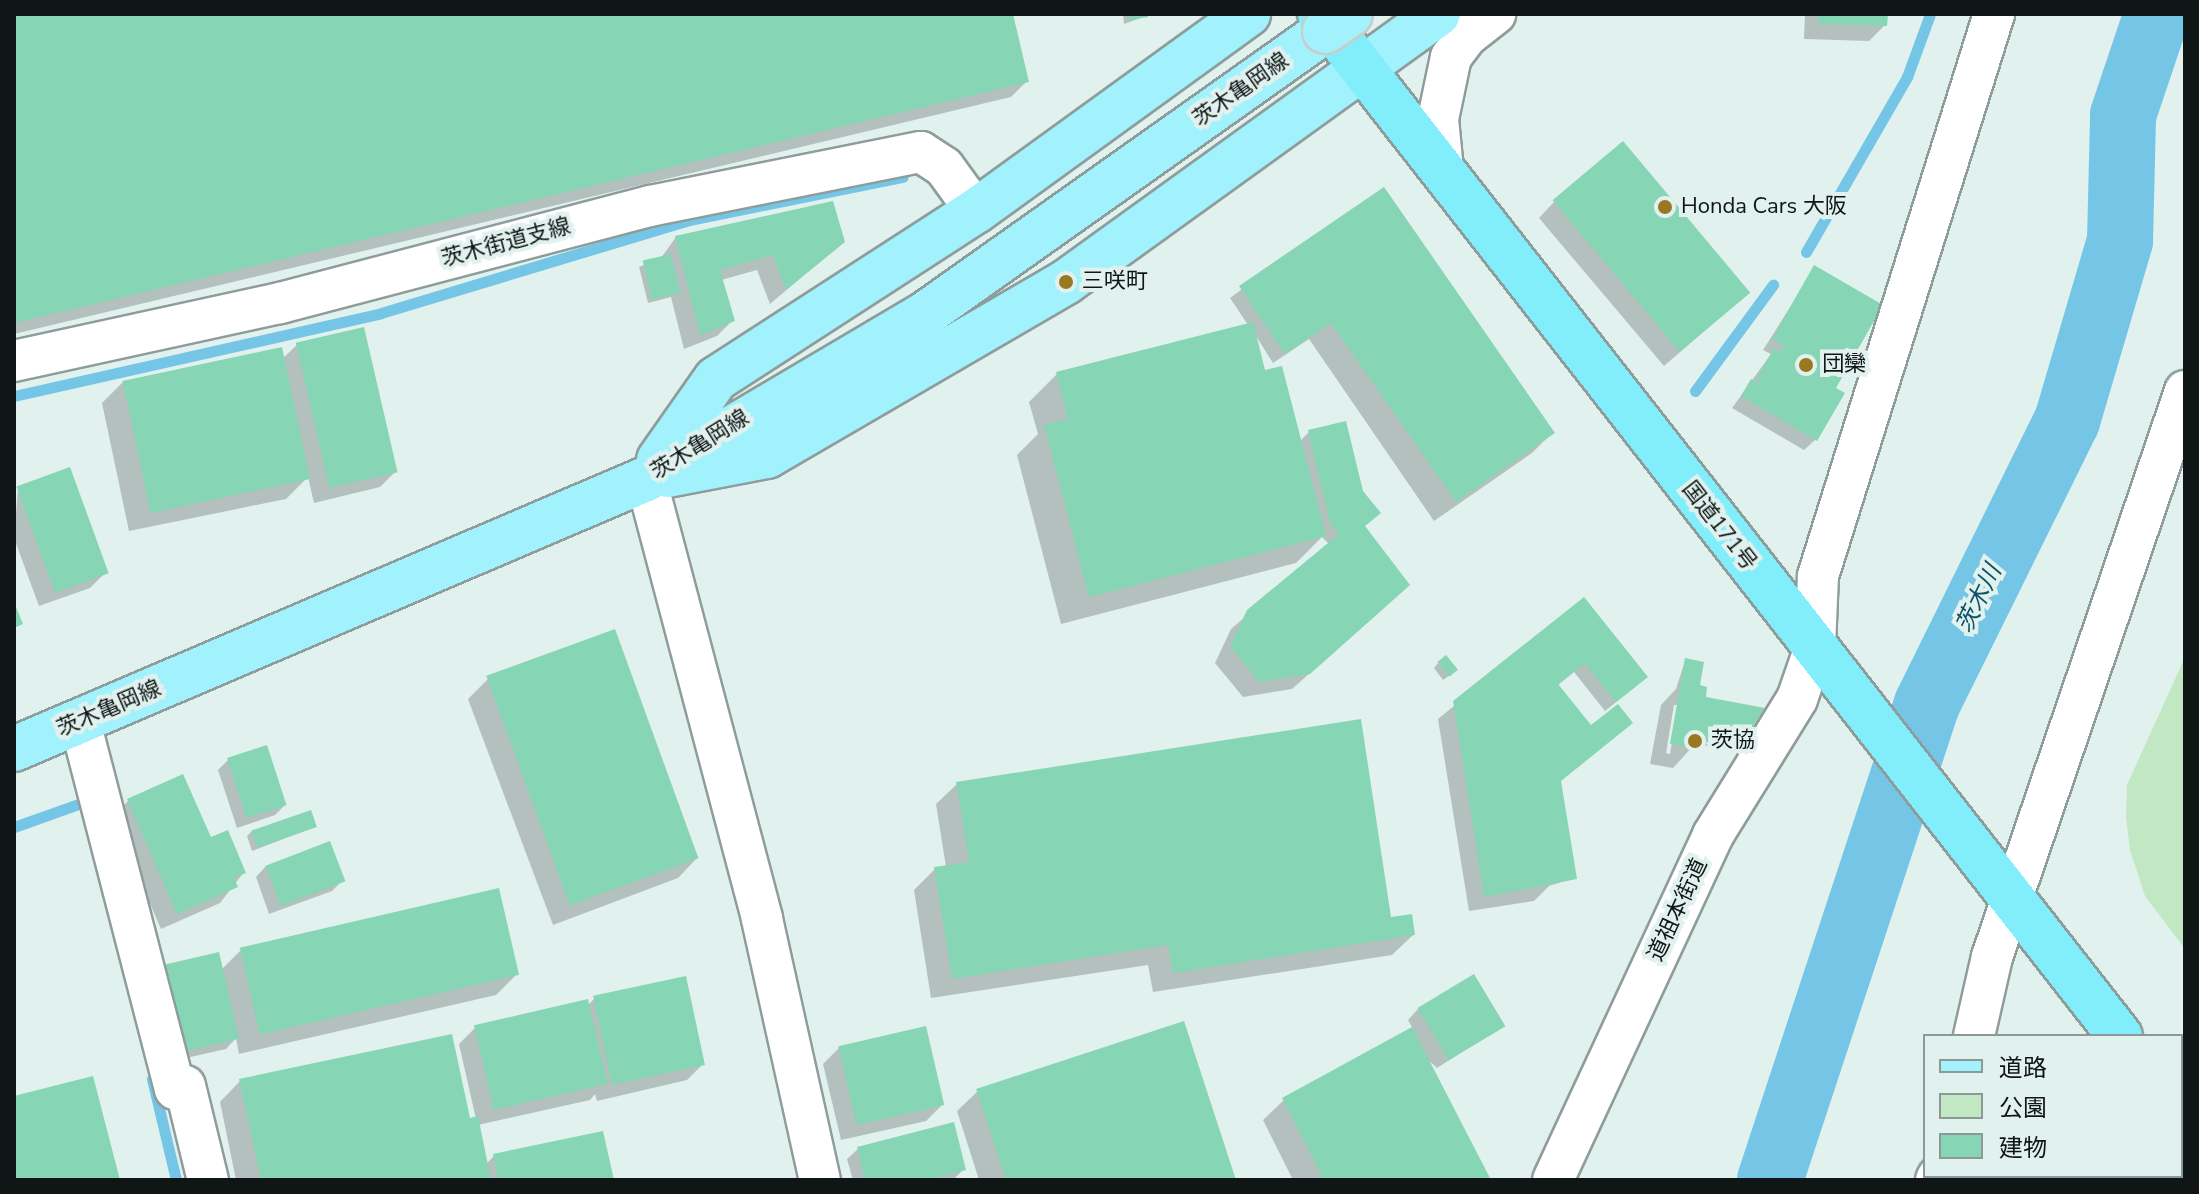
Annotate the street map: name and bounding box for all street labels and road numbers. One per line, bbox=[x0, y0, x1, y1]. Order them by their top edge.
street label: 茨木亀岡線 bbox=[1188, 48, 1294, 132]
street label: 茨木街道支線 bbox=[439, 213, 573, 273]
street label: 茨木亀岡線 bbox=[646, 405, 754, 485]
street label: 国道171号 bbox=[1676, 476, 1762, 576]
street label: 茨木亀岡線 bbox=[53, 675, 165, 743]
street label: 道祖本街道 bbox=[1643, 855, 1713, 965]

